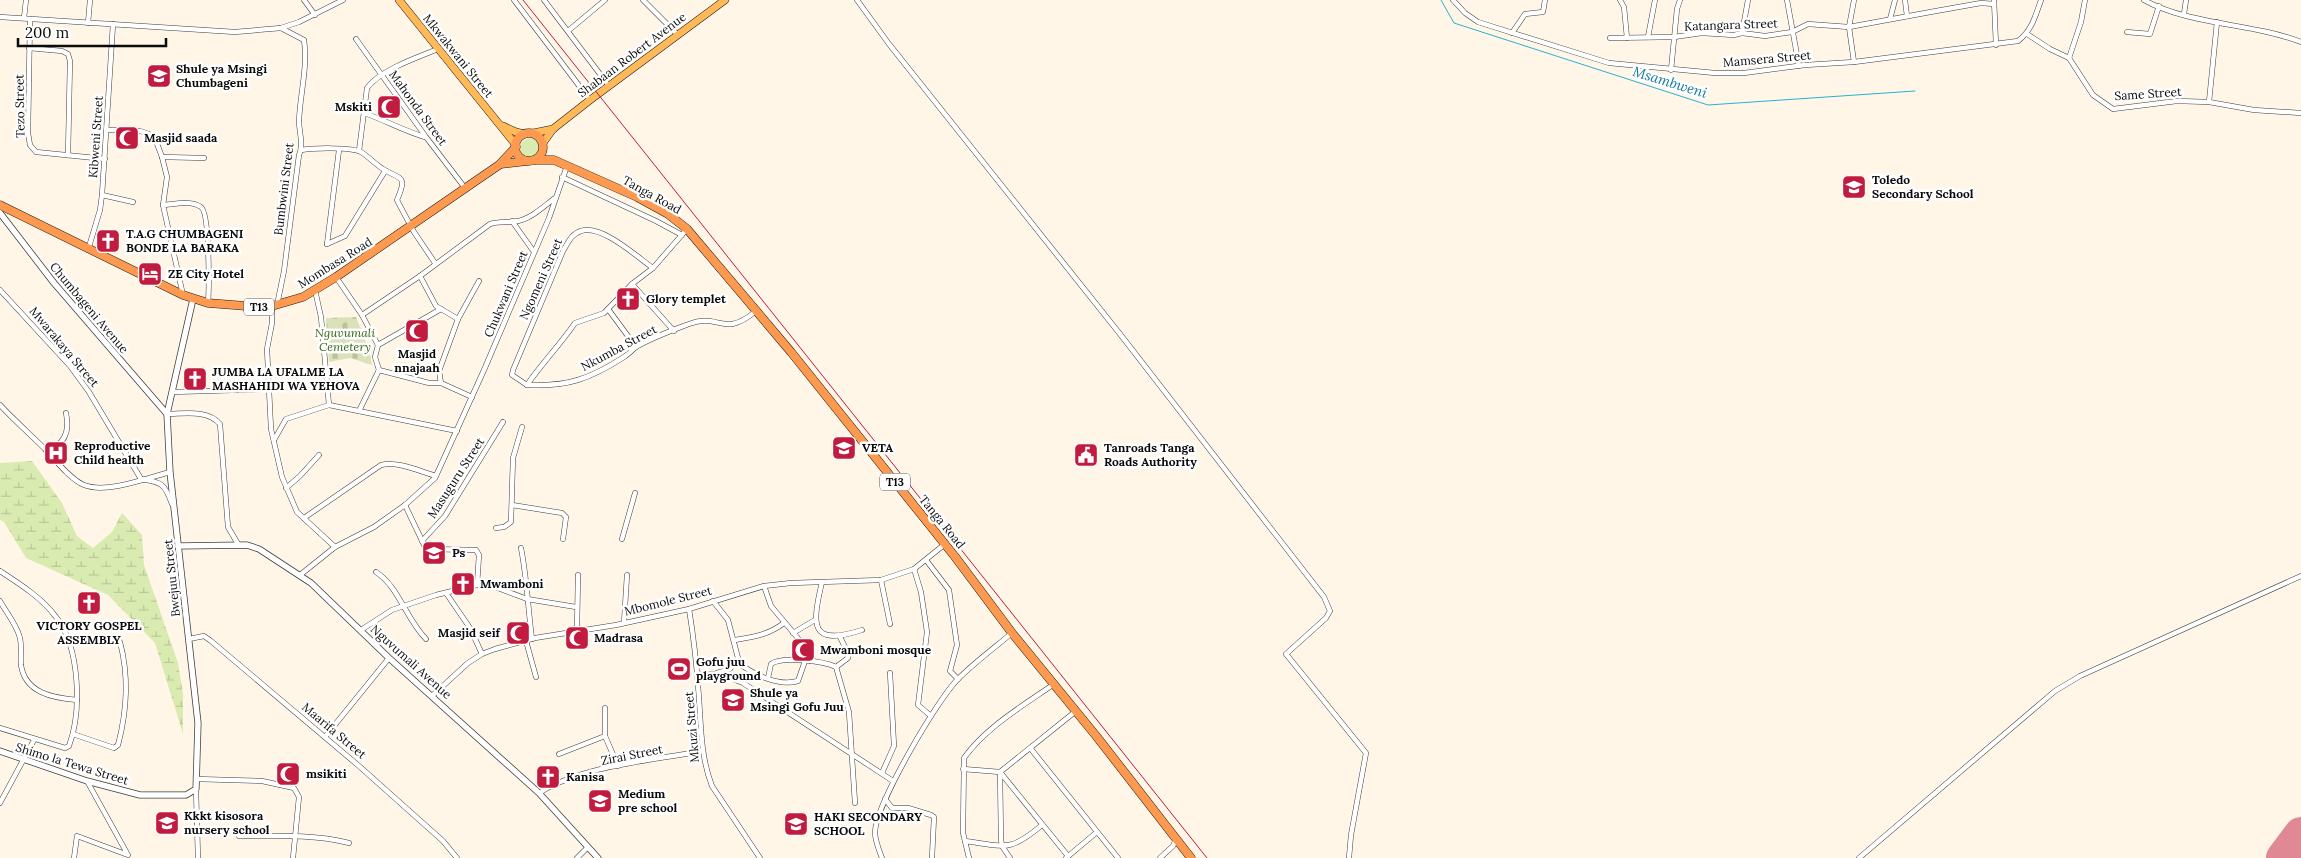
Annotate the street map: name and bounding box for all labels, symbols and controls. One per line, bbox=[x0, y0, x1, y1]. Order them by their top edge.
street label: Shabaan Robert Avenue bbox=[575, 9, 689, 100]
street label: Mkwakwani Street bbox=[420, 11, 497, 101]
scale bar bbox=[18, 15, 165, 47]
street label: Katangara Street bbox=[1684, 15, 1778, 34]
text: 200 m bbox=[25, 23, 69, 42]
street label: Mamsera Street bbox=[1722, 47, 1812, 70]
place label: Shule ya Msingi Chumbageni bbox=[176, 61, 267, 90]
water label: Msambweni bbox=[1631, 62, 1710, 102]
school or university icon: Shule ya Msingi Chumbageni bbox=[146, 63, 172, 89]
street label: Mahonda Street bbox=[386, 67, 451, 149]
street label: Tezo Street bbox=[11, 74, 28, 138]
street label: Same Street bbox=[2114, 84, 2182, 103]
mosque icon: Mskiti bbox=[376, 94, 402, 120]
street label: Kibweni Street bbox=[85, 95, 106, 179]
place label: Mskiti bbox=[335, 99, 372, 114]
mosque icon: Masjid saada bbox=[114, 125, 140, 151]
place label: Masjid saada bbox=[144, 130, 218, 145]
street label: Bumbwini Street bbox=[270, 142, 297, 236]
street label: Tanga Road bbox=[620, 172, 684, 217]
place label: Toledo Secondary School bbox=[1872, 172, 1974, 201]
school or university icon: Toledo Secondary School bbox=[1841, 174, 1867, 200]
place label: T.A.G CHUMBAGENI BONDE LA BARAKA bbox=[126, 226, 244, 255]
church icon: T.A.G CHUMBAGENI BONDE LA BARAKA bbox=[95, 228, 121, 254]
street label: Mombasa Road bbox=[295, 234, 375, 291]
street label: Ngomeni Street bbox=[516, 235, 565, 322]
street label: Chukwani Street bbox=[481, 248, 531, 339]
street label: Chumbageni Avenue bbox=[47, 259, 132, 357]
hotel icon: ZE City Hotel bbox=[137, 261, 163, 287]
place label: ZE City Hotel bbox=[168, 266, 244, 281]
church icon: Glory templet bbox=[615, 286, 641, 312]
place label: Glory templet bbox=[646, 291, 727, 306]
road number: T13 bbox=[244, 298, 274, 316]
street label: Mwarakaya Street bbox=[26, 304, 103, 390]
mosque icon: Masjid nnajaah bbox=[404, 318, 430, 344]
street label: Nkumba Street bbox=[578, 321, 660, 374]
park label: Nguvumali Cemetery bbox=[315, 325, 375, 354]
place label: Masjid nnajaah bbox=[394, 346, 440, 375]
place label: JUMBA LA UFALME LA MASHAHIDI WA YEHOVA bbox=[212, 364, 360, 393]
church icon: JUMBA LA UFALME LA MASHAHIDI WA YEHOVA bbox=[182, 366, 208, 392]
street label: Masuguru Street bbox=[424, 434, 487, 521]
school or university icon: VETA bbox=[831, 435, 857, 461]
place label: Reproductive Child health bbox=[74, 438, 151, 467]
hospital icon: Reproductive Child health bbox=[43, 440, 69, 466]
place label: VETA bbox=[862, 440, 893, 455]
place label: Tanroads Tanga Roads Authority bbox=[1104, 440, 1197, 469]
public building icon: Tanroads Tanga Roads Authority bbox=[1073, 442, 1099, 468]
road number: T13 bbox=[880, 474, 910, 491]
street label: Tanga Road bbox=[916, 492, 969, 552]
street label: Bwejuu Street bbox=[160, 538, 183, 618]
school or university icon: Ps bbox=[421, 540, 447, 566]
place label: Ps bbox=[452, 545, 466, 560]
church icon: Mwamboni bbox=[450, 571, 476, 597]
place label: Mwamboni bbox=[480, 576, 544, 591]
street label: Mbomole Street bbox=[623, 582, 714, 619]
church icon: VICTORY GOSPEL ASSEMBLY bbox=[76, 590, 102, 616]
place label: VICTORY GOSPEL ASSEMBLY bbox=[36, 618, 142, 647]
mosque icon: Masjid seif bbox=[505, 620, 531, 646]
street label: Nguvumali Avenue bbox=[368, 621, 455, 702]
place label: Masjid seif bbox=[438, 625, 502, 640]
mosque icon: Madrasa bbox=[564, 625, 590, 651]
place label: Madrasa bbox=[594, 630, 644, 645]
mosque icon: Mwamboni mosque bbox=[790, 637, 816, 663]
place label: Mwamboni mosque bbox=[820, 642, 932, 657]
place label: Gofu juu playground bbox=[696, 654, 761, 683]
sports icon: Gofu juu playground bbox=[666, 656, 692, 682]
place label: Shule ya Msingi Gofu Juu bbox=[750, 685, 844, 714]
school or university icon: Shule ya Msingi Gofu Juu bbox=[720, 687, 746, 713]
street label: Mkuzi Street bbox=[681, 691, 702, 763]
street label: Maarifa Street bbox=[299, 699, 370, 762]
street label: Shimo la Tewa Street bbox=[14, 739, 131, 788]
street label: Zirai Street bbox=[600, 741, 664, 768]
mosque icon: msikiti bbox=[275, 761, 301, 787]
church icon: Kanisa bbox=[535, 764, 561, 790]
place label: msikiti bbox=[306, 766, 347, 781]
place label: Kanisa bbox=[566, 769, 605, 784]
place label: Medium pre school bbox=[618, 786, 678, 815]
school or university icon: Medium pre school bbox=[587, 788, 613, 814]
place label: Kkkt kisosora nursery school bbox=[184, 808, 270, 837]
place label: HAKI SECONDARY SCHOOL bbox=[814, 809, 922, 838]
school or university icon: Kkkt kisosora nursery school bbox=[154, 810, 180, 836]
school or university icon: HAKI SECONDARY SCHOOL bbox=[783, 811, 809, 837]

